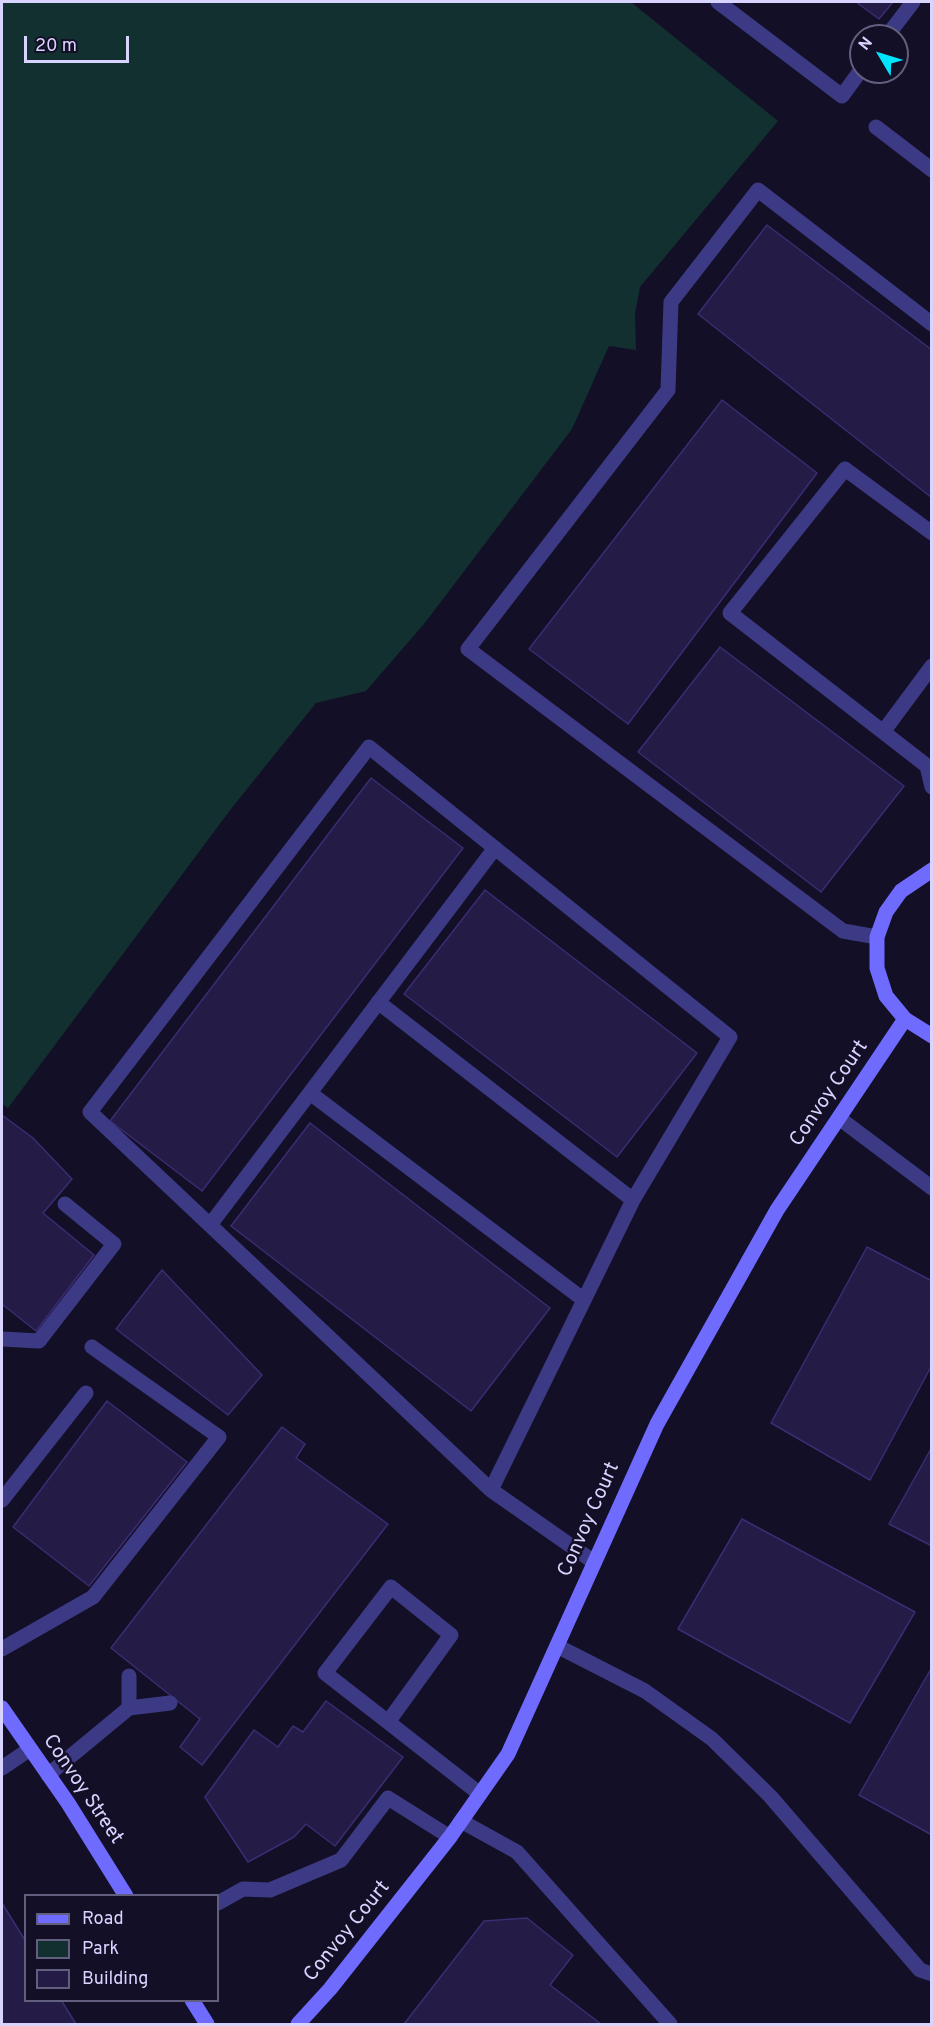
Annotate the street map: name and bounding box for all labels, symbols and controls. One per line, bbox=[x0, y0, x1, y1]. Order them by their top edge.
scale bar bbox=[27, 24, 132, 62]
north arrow bbox=[849, 24, 909, 84]
text: N bbox=[855, 33, 878, 55]
text: 20 m bbox=[35, 35, 77, 58]
street label: Convoy Court bbox=[786, 1036, 874, 1152]
street label: Convoy Court bbox=[554, 1459, 626, 1581]
street label: Convoy Street bbox=[37, 1731, 127, 1849]
street label: Convoy Court bbox=[300, 1877, 396, 1987]
legend bbox=[24, 1894, 219, 2002]
text: Road bbox=[82, 1908, 124, 1931]
text: Park bbox=[82, 1938, 119, 1961]
text: Building bbox=[82, 1968, 148, 1991]

